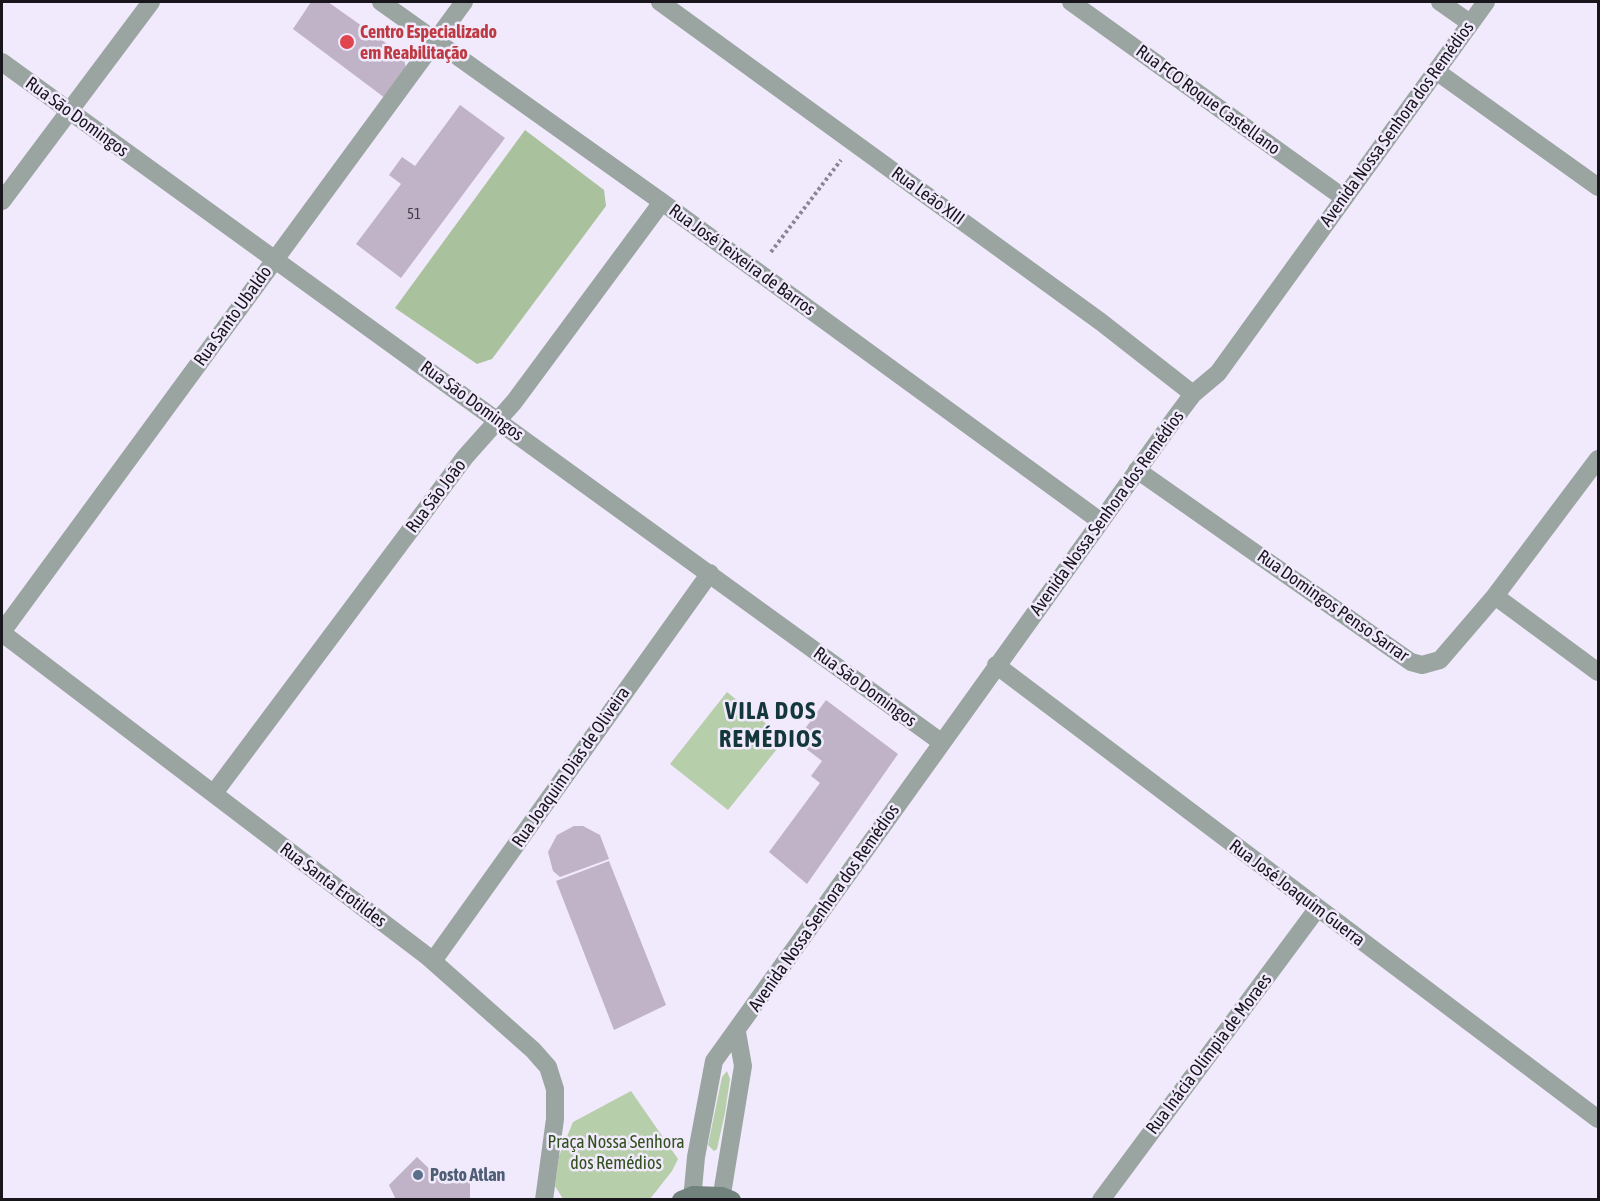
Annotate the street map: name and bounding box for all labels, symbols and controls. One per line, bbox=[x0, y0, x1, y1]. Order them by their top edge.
street label: Avenida Nossa Senhora dos Remédios bbox=[1315, 17, 1479, 231]
place label: Centro Especializado em Reabilitação bbox=[360, 21, 497, 63]
marker: Centro Especializado em Reabilitação bbox=[338, 33, 356, 51]
street label: Rua FCO Roque Castellano bbox=[1132, 40, 1284, 160]
street label: Rua São Domingos bbox=[21, 72, 133, 162]
street label: Rua Leão XIII bbox=[887, 162, 969, 230]
street label: Rua José Teixeira de Barros bbox=[665, 200, 819, 320]
house number: 51 bbox=[407, 205, 421, 223]
street label: Rua Santo Ubaldo bbox=[190, 262, 276, 370]
street label: Rua São Domingos bbox=[416, 356, 528, 446]
street label: Avenida Nossa Senhora dos Remédios bbox=[1025, 406, 1189, 620]
street label: Rua São João bbox=[401, 455, 471, 537]
street label: Rua Domingos Penso Sarrar bbox=[1253, 545, 1413, 667]
street label: Rua São Domingos bbox=[809, 642, 921, 732]
street label: Rua Joaquim Dias de Oliveira bbox=[507, 683, 635, 851]
district label: VILA DOS REMÉDIOS bbox=[719, 697, 823, 753]
street label: Avenida Nossa Senhora dos Remédios bbox=[744, 800, 904, 1016]
street label: Rua José Joaquim Guerra bbox=[1225, 835, 1369, 951]
street label: Rua Santa Erotildes bbox=[276, 838, 390, 932]
street label: Rua Inácia Olímpia de Moraes bbox=[1142, 970, 1276, 1138]
park label: Praça Nossa Senhora dos Remédios bbox=[547, 1131, 685, 1174]
place label: Posto Atlan bbox=[430, 1164, 505, 1186]
marker: Posto Atlan bbox=[411, 1168, 425, 1182]

